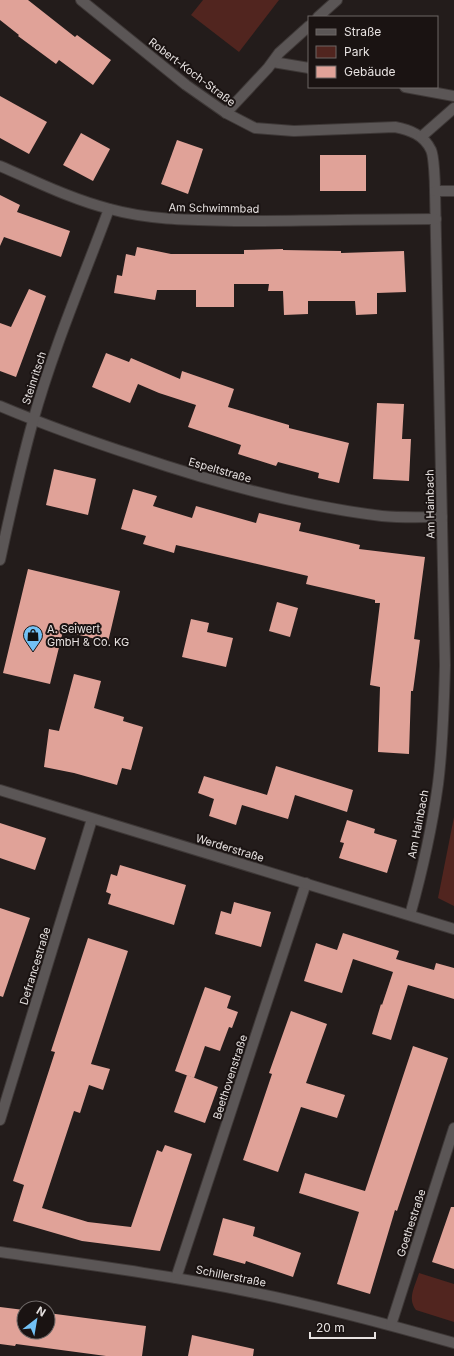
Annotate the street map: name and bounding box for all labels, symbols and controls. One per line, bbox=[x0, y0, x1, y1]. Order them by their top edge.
legend bbox=[308, 16, 438, 88]
text: Straße bbox=[344, 24, 381, 39]
street label: Robert-Koch-Straße bbox=[146, 35, 238, 109]
text: Park bbox=[344, 44, 370, 59]
text: Gebäude bbox=[344, 64, 396, 79]
street label: Am Schwimmbad bbox=[168, 200, 260, 216]
street label: Steinritsch bbox=[19, 350, 49, 406]
street label: Espeltstraße bbox=[187, 454, 253, 486]
street label: Am Hainbach bbox=[422, 469, 438, 539]
place label: A. Seiwert GmbH & Co. KG bbox=[47, 622, 129, 649]
shop icon: A. Seiwert GmbH & Co. KG bbox=[22, 624, 44, 652]
street label: Am Hainbach bbox=[404, 788, 432, 860]
street label: Werderstraße bbox=[194, 831, 266, 865]
street label: Defrancestraße bbox=[16, 925, 54, 1007]
street label: Beethovenstraße bbox=[210, 1033, 250, 1121]
street label: Goethestraße bbox=[393, 1187, 429, 1259]
street label: Schillerstraße bbox=[195, 1262, 267, 1290]
north arrow bbox=[16, 1300, 56, 1340]
text: N bbox=[34, 1303, 48, 1320]
scale bar bbox=[310, 1314, 375, 1340]
text: 20 m bbox=[316, 1320, 345, 1335]

